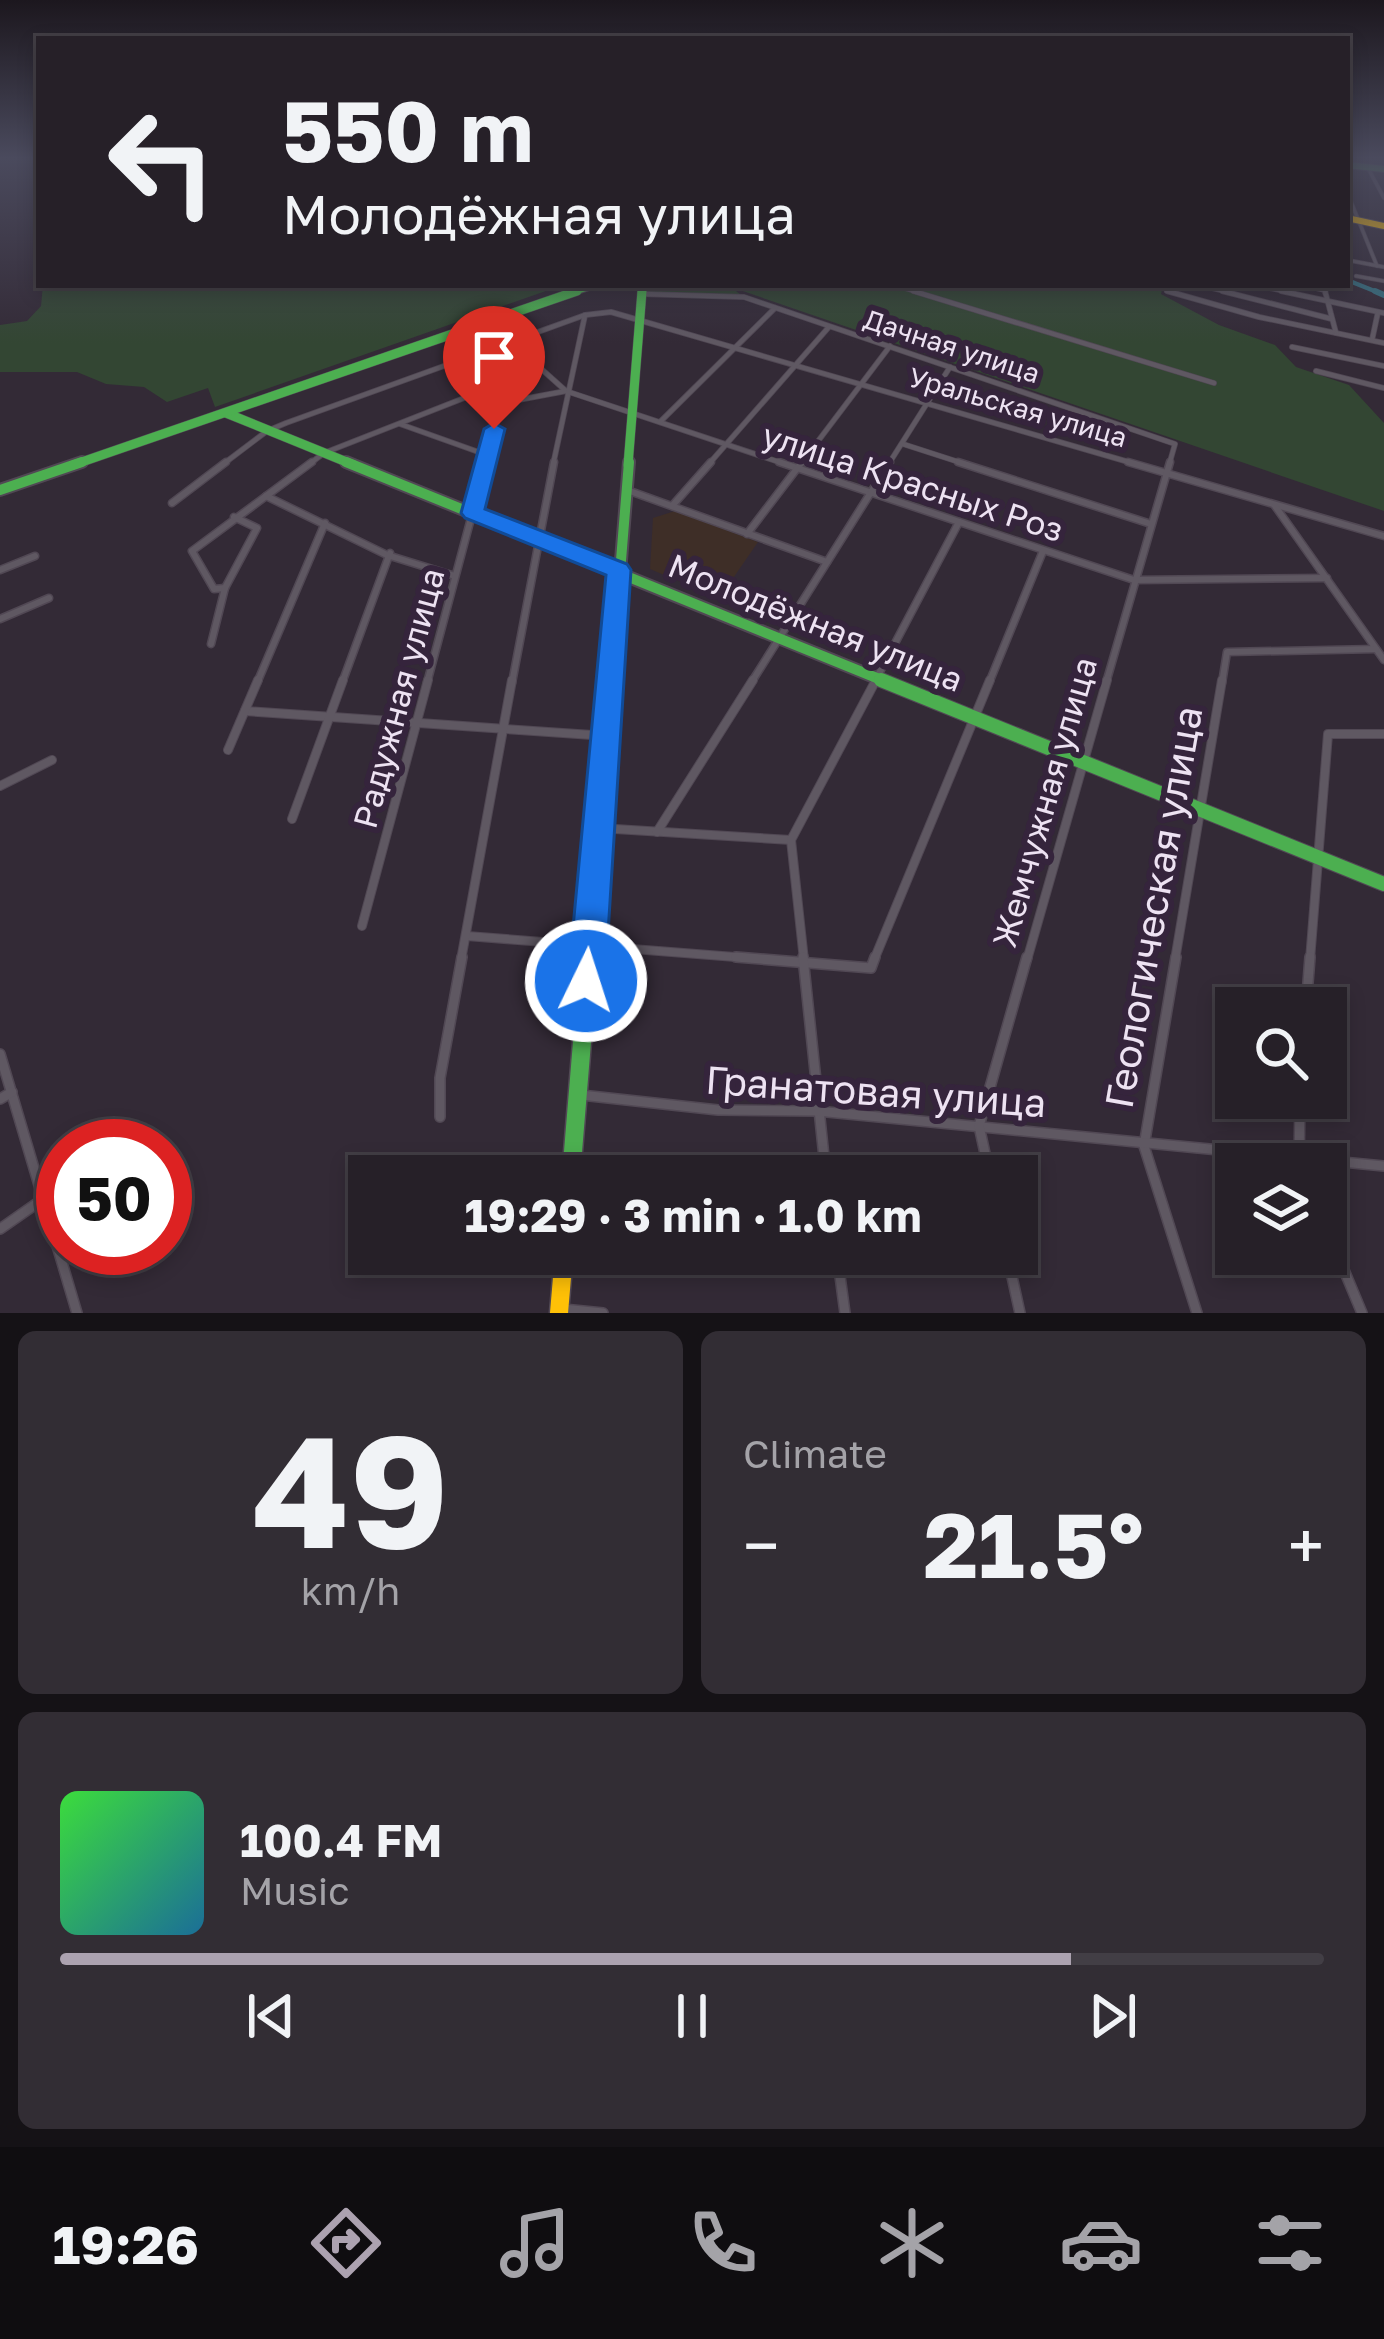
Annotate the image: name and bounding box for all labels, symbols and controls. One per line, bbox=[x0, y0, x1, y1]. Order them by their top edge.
text: 550 m bbox=[282, 80, 534, 180]
icon: left bbox=[84, 84, 240, 240]
text: Молодёжная улица bbox=[282, 181, 796, 246]
street label: Дачная улица bbox=[860, 303, 1044, 389]
pin bbox=[443, 306, 545, 429]
icon: arrive bbox=[461, 324, 527, 390]
street label: Уральская улица bbox=[905, 361, 1131, 453]
street label: улица Красных Роз bbox=[758, 415, 1068, 549]
street label: Молодёжная улица bbox=[663, 545, 969, 699]
street label: Радужная улица bbox=[345, 564, 451, 832]
street label: Жемчужная улица bbox=[984, 652, 1104, 952]
street label: Геологическая улица bbox=[1095, 703, 1211, 1111]
position arrow bbox=[523, 918, 649, 1044]
map controls bbox=[1215, 987, 1347, 1275]
button: search bbox=[1215, 987, 1347, 1119]
street label: Гранатовая улица bbox=[704, 1056, 1048, 1126]
speed limit sign: 50 bbox=[36, 1119, 192, 1275]
button: layers bbox=[1215, 1143, 1347, 1275]
text: 19:29 · 3 min · 1.0 km bbox=[464, 1188, 922, 1242]
text: 49 bbox=[252, 1395, 449, 1582]
text: Climate bbox=[743, 1430, 887, 1477]
text: 21.5° bbox=[923, 1490, 1144, 1598]
text: − bbox=[743, 1505, 779, 1585]
text: + bbox=[1288, 1505, 1324, 1585]
text: km/h bbox=[301, 1567, 400, 1614]
text: 100.4 FM bbox=[240, 1813, 442, 1867]
text: Music bbox=[240, 1867, 350, 1914]
icon: previous bbox=[238, 1983, 304, 2049]
icon: pause bbox=[659, 1983, 725, 2049]
icon: next bbox=[1080, 1983, 1146, 2049]
icon: directions bbox=[304, 2201, 388, 2285]
icon: music bbox=[493, 2201, 577, 2285]
icon: phone bbox=[681, 2201, 765, 2285]
icon: climate bbox=[870, 2201, 954, 2285]
icon: car bbox=[1059, 2201, 1143, 2285]
icon: filters bbox=[1248, 2201, 1332, 2285]
text: 19:26 bbox=[52, 2211, 199, 2276]

